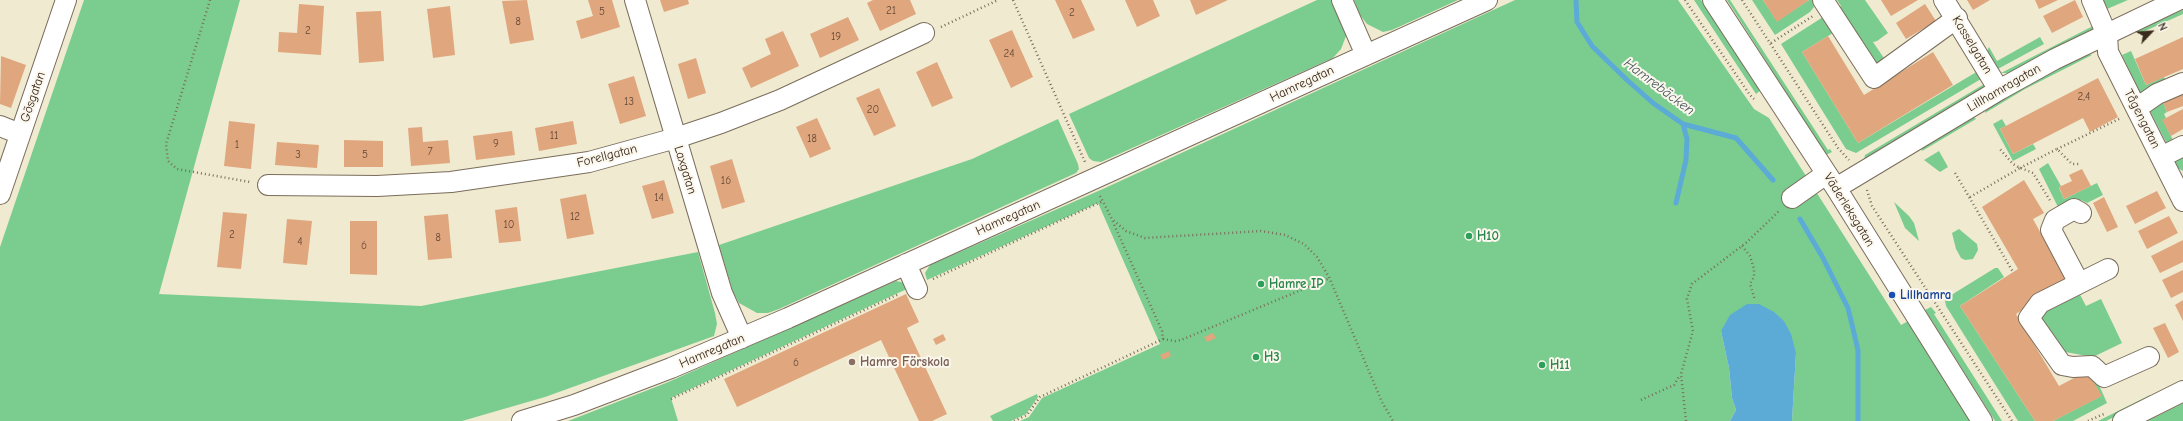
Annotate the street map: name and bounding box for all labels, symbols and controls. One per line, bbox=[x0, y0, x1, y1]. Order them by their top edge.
house number: 21 bbox=[886, 4, 896, 18]
house number: 5 bbox=[599, 5, 605, 19]
house number: 2 bbox=[1069, 6, 1075, 20]
north arrow bbox=[2131, 12, 2171, 52]
street label: Kasselgatan bbox=[1949, 13, 1995, 77]
house number: 8 bbox=[515, 15, 521, 29]
text: N bbox=[2155, 21, 2170, 33]
house number: 2 bbox=[305, 24, 311, 38]
house number: 19 bbox=[831, 30, 841, 44]
house number: 24 bbox=[1003, 47, 1015, 61]
water label: Hamrebäcken bbox=[1620, 55, 1698, 119]
street label: Lillhamragatan bbox=[1965, 61, 2043, 115]
street label: Hamregatan bbox=[1267, 62, 1337, 106]
street label: Gösgatan bbox=[17, 70, 49, 124]
street label: Tågengatan bbox=[2120, 87, 2164, 151]
house number: 2,4 bbox=[2078, 90, 2090, 104]
house number: 13 bbox=[624, 95, 634, 109]
house number: 20 bbox=[867, 103, 879, 117]
house number: 11 bbox=[550, 129, 558, 143]
house number: 18 bbox=[807, 132, 817, 146]
house number: 9 bbox=[493, 137, 499, 151]
house number: 1 bbox=[235, 138, 239, 152]
street label: Forellgatan bbox=[575, 141, 639, 171]
street label: Laxgatan bbox=[670, 144, 700, 196]
house number: 7 bbox=[427, 145, 433, 159]
house number: 3 bbox=[295, 148, 301, 162]
house number: 5 bbox=[362, 148, 368, 162]
street label: Väderleksgatan bbox=[1820, 170, 1878, 250]
house number: 16 bbox=[721, 174, 731, 188]
house number: 14 bbox=[654, 191, 664, 205]
street label: Hamregatan bbox=[973, 197, 1043, 239]
house number: 12 bbox=[570, 210, 580, 224]
house number: 10 bbox=[503, 218, 515, 232]
house number: 2 bbox=[229, 228, 235, 242]
place label: H10 bbox=[1477, 228, 1499, 244]
house number: 8 bbox=[435, 231, 441, 245]
marker: H10 bbox=[1464, 231, 1474, 241]
house number: 4 bbox=[297, 235, 303, 249]
house number: 6 bbox=[361, 239, 367, 253]
place label: Hamre IP bbox=[1269, 276, 1324, 292]
marker: Hamre IP bbox=[1256, 279, 1266, 289]
place label: Lillhamra bbox=[1900, 287, 1951, 303]
marker: Lillhamra bbox=[1887, 290, 1897, 300]
street label: Hamregatan bbox=[677, 330, 747, 372]
place label: H3 bbox=[1264, 349, 1280, 365]
marker: H3 bbox=[1251, 352, 1261, 362]
place label: Hamre Förskola bbox=[860, 354, 950, 370]
house number: 6 bbox=[793, 356, 799, 370]
marker: Hamre Förskola bbox=[847, 357, 857, 367]
place label: H11 bbox=[1550, 357, 1569, 373]
marker: H11 bbox=[1537, 360, 1547, 370]

